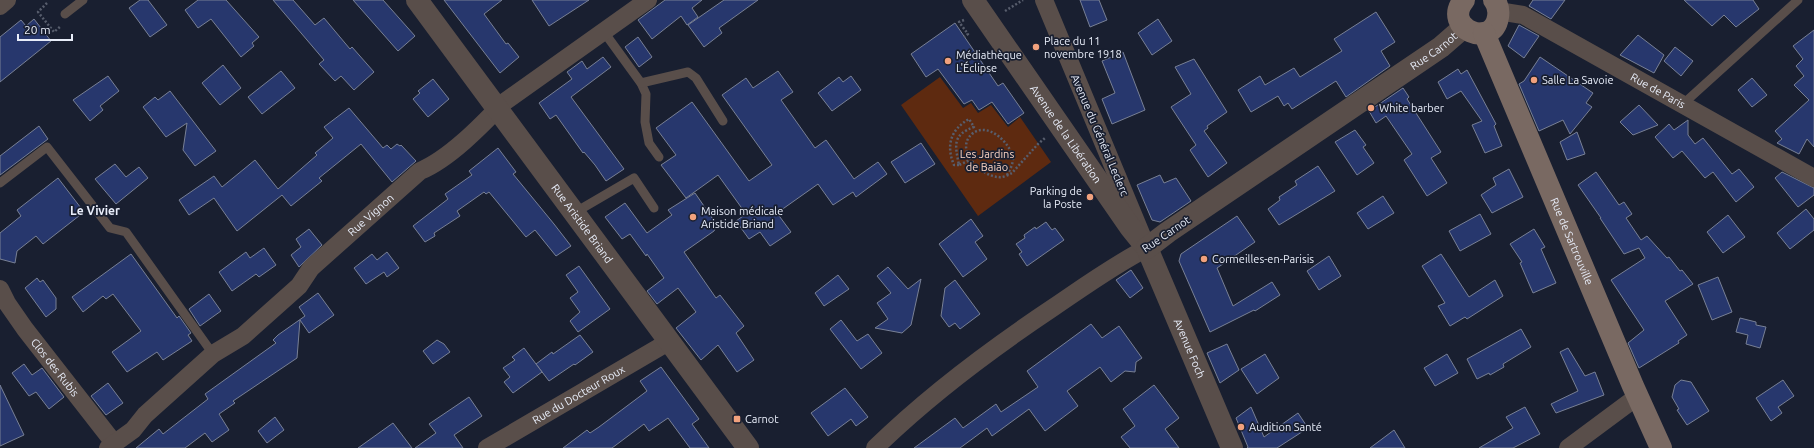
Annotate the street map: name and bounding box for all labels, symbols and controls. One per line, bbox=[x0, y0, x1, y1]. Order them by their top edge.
scale bar bbox=[18, 16, 72, 42]
text: 20 m bbox=[24, 23, 51, 36]
street label: Rue Carnot bbox=[1408, 29, 1460, 72]
place label: Place du 11 novembre 1918 bbox=[1044, 35, 1122, 60]
marker: Place du 11 novembre 1918 bbox=[1031, 42, 1041, 52]
place label: Médiathèque L'Éclipse bbox=[956, 49, 1022, 74]
marker: Médiathèque L'Éclipse bbox=[943, 56, 953, 66]
street label: Rue de Paris bbox=[1629, 71, 1688, 111]
street label: Avenue du Général Leclerc bbox=[1069, 72, 1131, 198]
place label: Salle La Savoie bbox=[1542, 74, 1614, 86]
marker: Salle La Savoie bbox=[1529, 75, 1539, 85]
street label: Avenue de la Libération bbox=[1028, 83, 1104, 185]
place label: White barber bbox=[1379, 102, 1445, 114]
marker: White barber bbox=[1366, 103, 1376, 113]
park label: Les Jardins de Baião bbox=[960, 148, 1014, 173]
street label: Rue Aristide Briand bbox=[549, 182, 615, 265]
place label: Parking de la Poste bbox=[1030, 185, 1082, 210]
street label: Rue Vignon bbox=[345, 191, 396, 238]
marker: Parking de la Poste bbox=[1085, 192, 1095, 202]
street label: Rue de Sartrouville bbox=[1548, 196, 1596, 287]
district label: Le Vivier bbox=[70, 204, 120, 217]
place label: Maison médicale Aristide Briand bbox=[701, 205, 783, 230]
marker: Maison médicale Aristide Briand bbox=[688, 212, 698, 222]
street label: Rue Carnot bbox=[1140, 213, 1193, 254]
place label: Cormeilles-en-Parisis bbox=[1212, 253, 1314, 265]
marker: Cormeilles-en-Parisis bbox=[1199, 254, 1209, 264]
street label: Avenue Foch bbox=[1172, 317, 1208, 380]
street label: Clos des Rubis bbox=[29, 336, 81, 399]
street label: Rue du Docteur Roux bbox=[530, 363, 627, 426]
place label: Carnot bbox=[745, 413, 779, 425]
marker: Carnot bbox=[732, 414, 742, 424]
place label: Audition Santé bbox=[1249, 421, 1322, 433]
marker: Audition Santé bbox=[1236, 422, 1246, 432]

